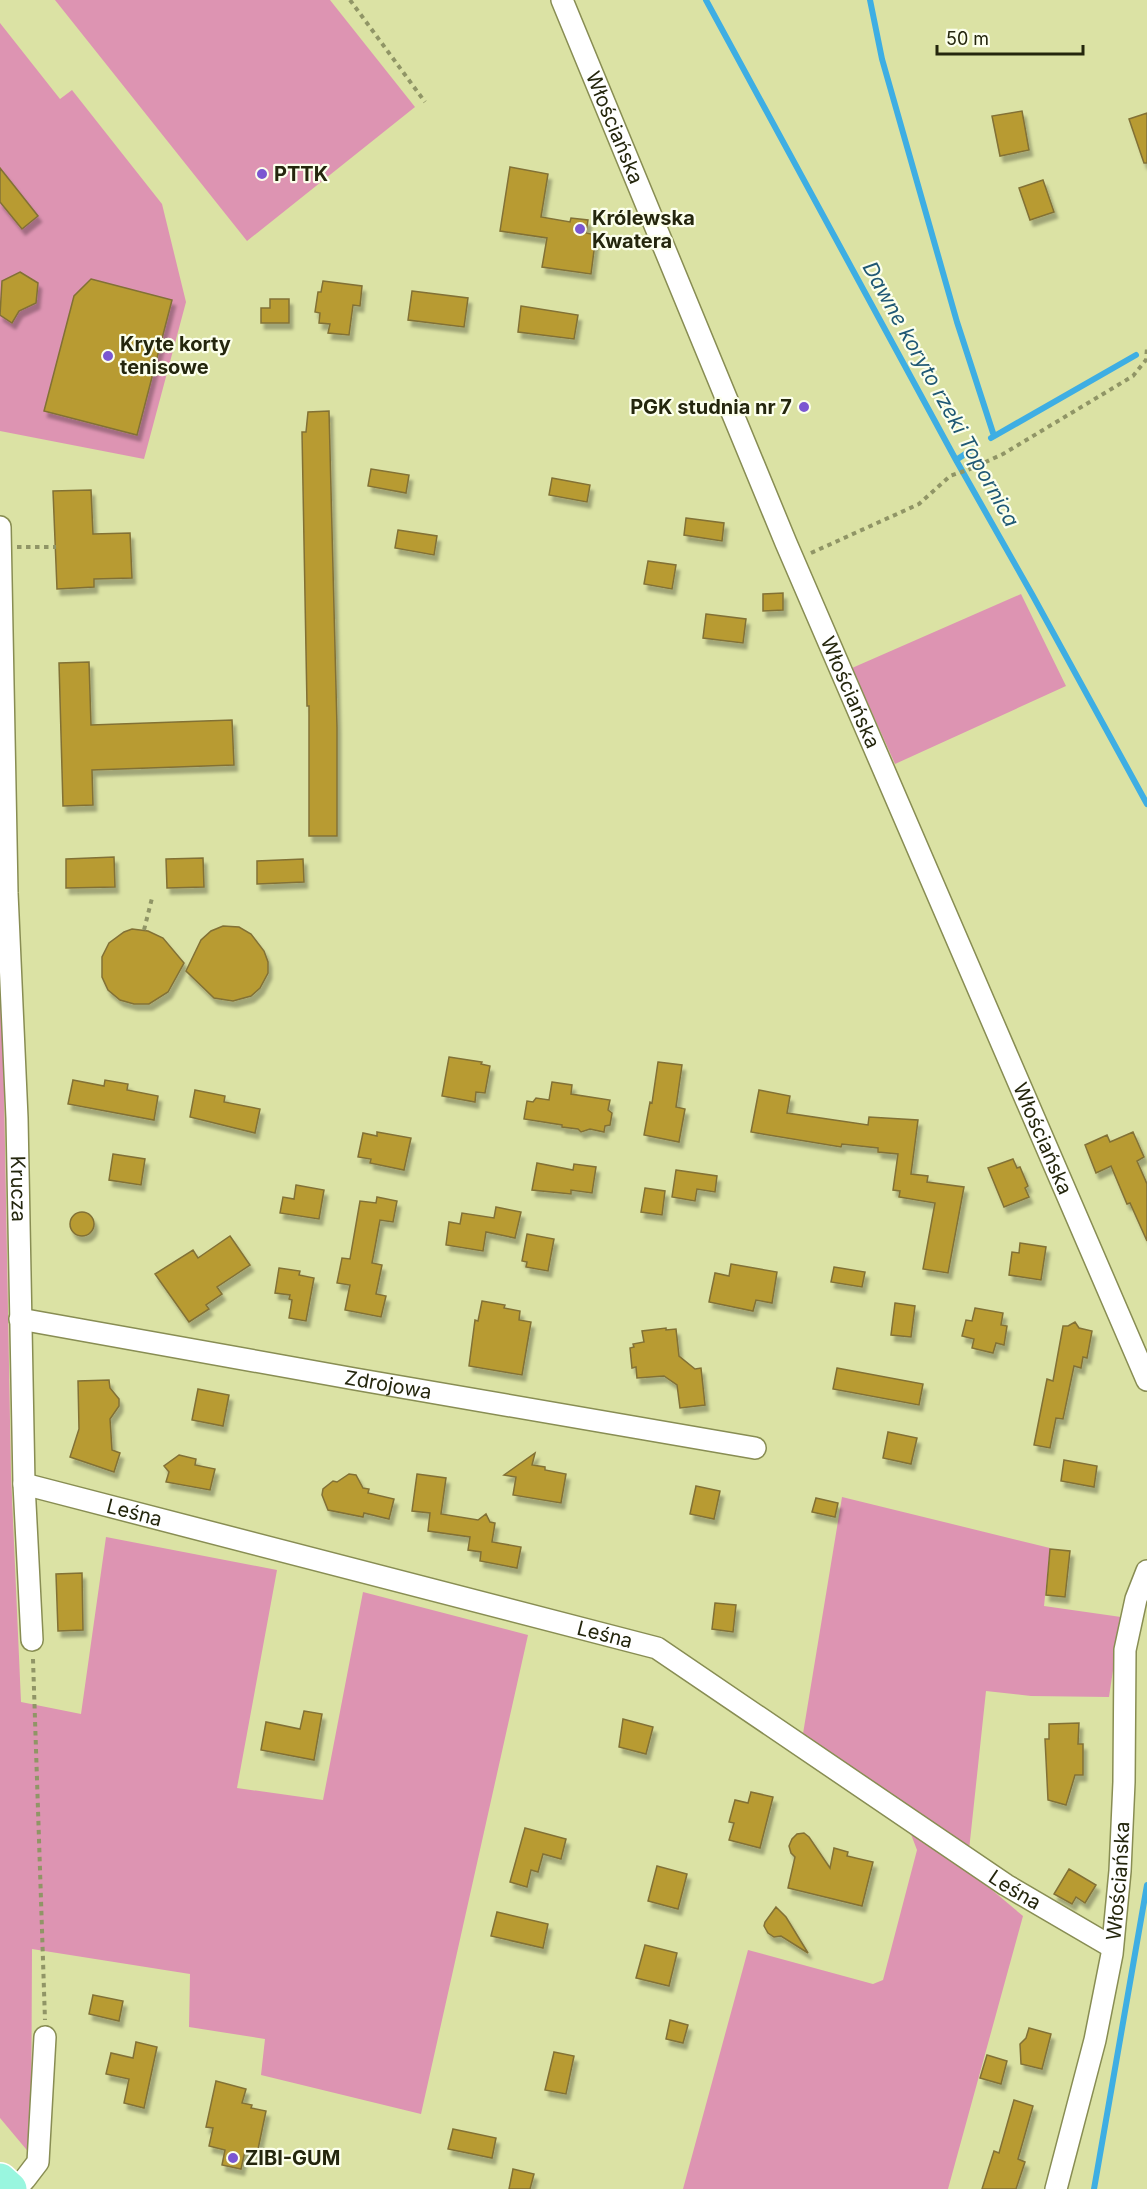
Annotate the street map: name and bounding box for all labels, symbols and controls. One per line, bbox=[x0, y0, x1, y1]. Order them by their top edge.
scale bar bbox=[937, 18, 1082, 56]
text: 50 m bbox=[946, 28, 989, 49]
street label: Włościańska bbox=[581, 68, 648, 187]
place label: PTTK bbox=[274, 162, 328, 186]
marker: PTTK bbox=[255, 167, 269, 181]
place label: Królewska Kwatera bbox=[592, 206, 695, 253]
marker: Królewska Kwatera bbox=[573, 222, 587, 236]
water label: Dawne koryto rzeki Topornica bbox=[858, 257, 1025, 531]
place label: Kryte korty tenisowe bbox=[120, 332, 231, 379]
marker: Kryte korty tenisowe bbox=[101, 349, 115, 363]
place label: PGK studnia nr 7 bbox=[630, 395, 792, 419]
marker: PGK studnia nr 7 bbox=[797, 400, 811, 414]
street label: Włościańska bbox=[816, 633, 885, 752]
street label: Włościańska bbox=[1008, 1079, 1078, 1198]
street label: Krucza bbox=[6, 1155, 31, 1222]
street label: Zdrojowa bbox=[343, 1365, 434, 1404]
street label: Leśna bbox=[104, 1494, 165, 1531]
street label: Leśna bbox=[574, 1616, 635, 1653]
street label: Włościańska bbox=[1101, 1821, 1134, 1942]
street label: Leśna bbox=[984, 1865, 1045, 1915]
place label: ZIBI-GUM bbox=[245, 2146, 340, 2170]
marker: ZIBI-GUM bbox=[226, 2151, 240, 2165]

